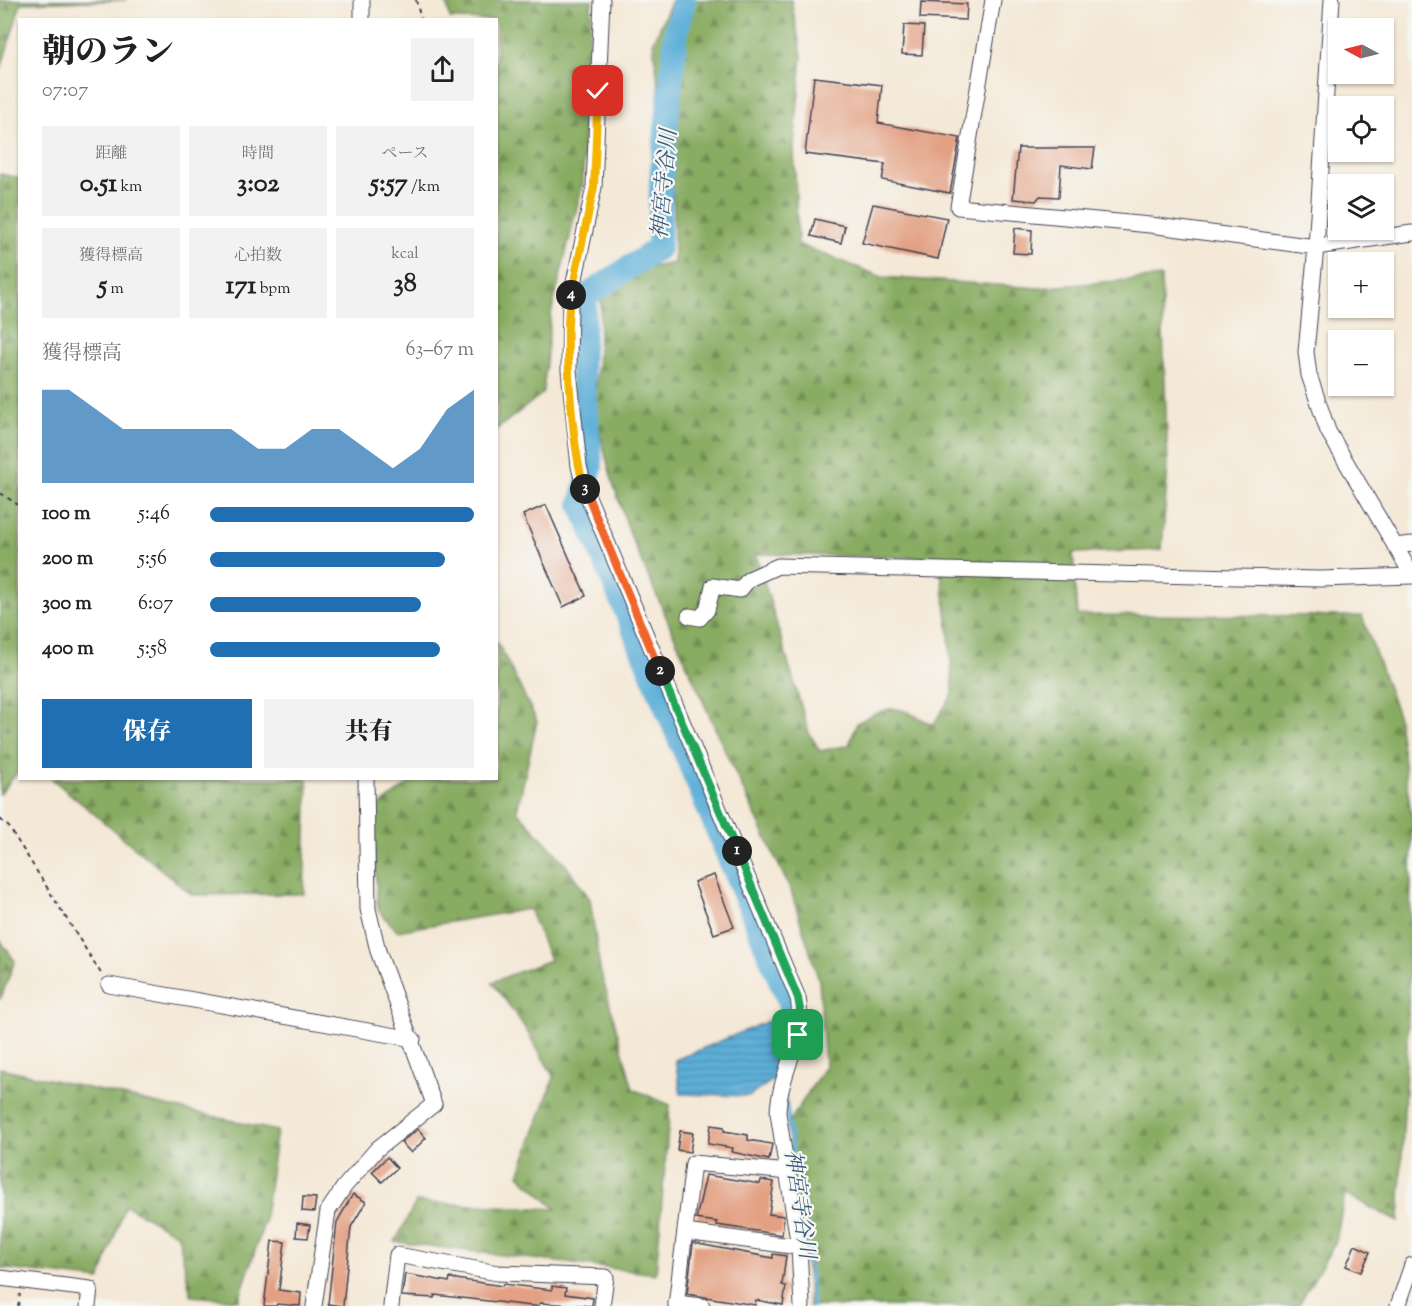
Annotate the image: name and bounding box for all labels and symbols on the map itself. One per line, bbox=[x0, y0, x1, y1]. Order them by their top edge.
north arrow bbox=[1328, 18, 1394, 84]
pin bbox=[572, 65, 623, 116]
water label: 神宮寺谷川 bbox=[645, 126, 687, 240]
pin: 4 bbox=[556, 280, 586, 310]
pin: 3 bbox=[570, 474, 600, 504]
pin: 2 bbox=[645, 656, 675, 686]
pin: 1 bbox=[722, 836, 752, 866]
pin bbox=[772, 1009, 823, 1060]
water label: 神宮寺谷川 bbox=[775, 1148, 822, 1263]

